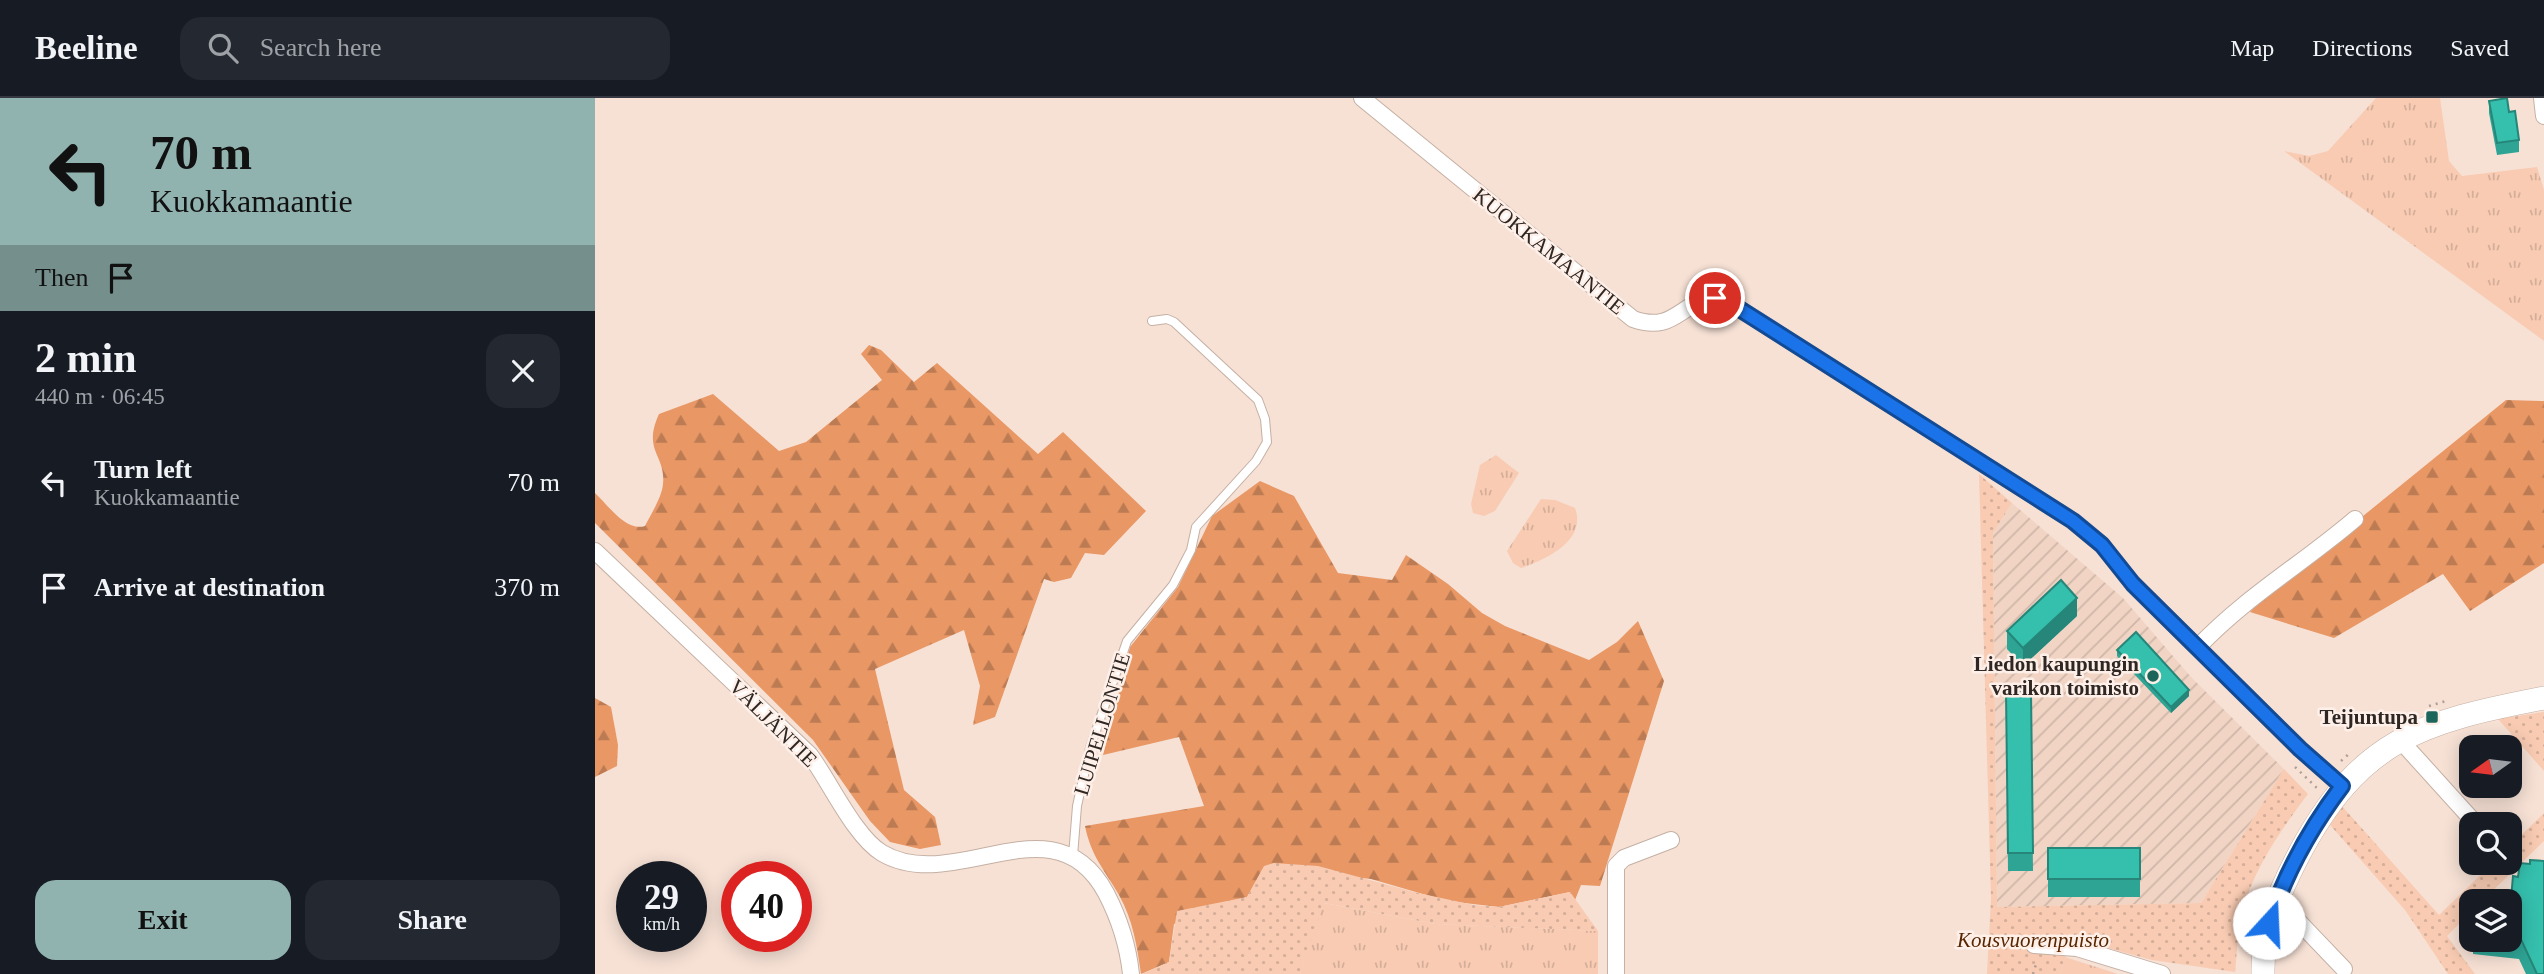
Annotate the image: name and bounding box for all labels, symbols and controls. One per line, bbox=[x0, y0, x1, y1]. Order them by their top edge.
search box bbox=[180, 17, 670, 80]
icon: search bbox=[204, 29, 242, 67]
text: Beeline bbox=[35, 30, 138, 66]
text: Search here bbox=[260, 33, 382, 62]
text: Map bbox=[2230, 35, 2274, 61]
text: Directions bbox=[2312, 35, 2412, 61]
text: Saved bbox=[2450, 35, 2509, 61]
text: 70 m bbox=[150, 125, 252, 180]
icon: left bbox=[35, 126, 126, 217]
text: Kuokkamaantie bbox=[150, 183, 353, 219]
street label: KUOKKAMAANTIE bbox=[1468, 183, 1630, 319]
icon: arrive bbox=[102, 259, 140, 297]
text: Then bbox=[35, 263, 88, 292]
pin bbox=[1685, 268, 1745, 328]
icon: arrive bbox=[1696, 279, 1734, 317]
button: close bbox=[486, 334, 560, 408]
text: 2 min bbox=[35, 335, 137, 381]
text: 440 m · 06:45 bbox=[35, 384, 165, 409]
text: Turn left bbox=[94, 455, 192, 484]
icon: left bbox=[35, 464, 73, 502]
text: 70 m bbox=[507, 468, 560, 497]
text: Kuokkamaantie bbox=[94, 485, 240, 510]
icon: arrive bbox=[35, 569, 73, 607]
text: Arrive at destination bbox=[94, 573, 325, 602]
text: 370 m bbox=[494, 573, 560, 602]
street label: LUIPELLONTIE bbox=[1069, 650, 1135, 798]
place label: Liedon kaupungin varikon toimisto bbox=[1974, 652, 2139, 700]
marker: Liedon kaupungin varikon toimisto bbox=[2145, 668, 2161, 684]
street label: VÄLJÄNTIE bbox=[724, 674, 822, 772]
place label: Teijuntupa bbox=[2320, 705, 2419, 729]
marker: Teijuntupa bbox=[2424, 709, 2440, 725]
north arrow bbox=[2459, 735, 2522, 798]
map controls bbox=[2459, 735, 2522, 952]
button: search bbox=[2459, 812, 2522, 875]
speed limit sign: 40 bbox=[721, 861, 812, 952]
text: 29 bbox=[644, 878, 679, 917]
button: Exit bbox=[35, 880, 291, 960]
button: Share bbox=[305, 880, 560, 960]
position arrow bbox=[2232, 886, 2306, 960]
button: layers bbox=[2459, 889, 2522, 952]
text: km/h bbox=[643, 914, 680, 934]
park label: Kousvuorenpuisto bbox=[1956, 928, 2109, 952]

